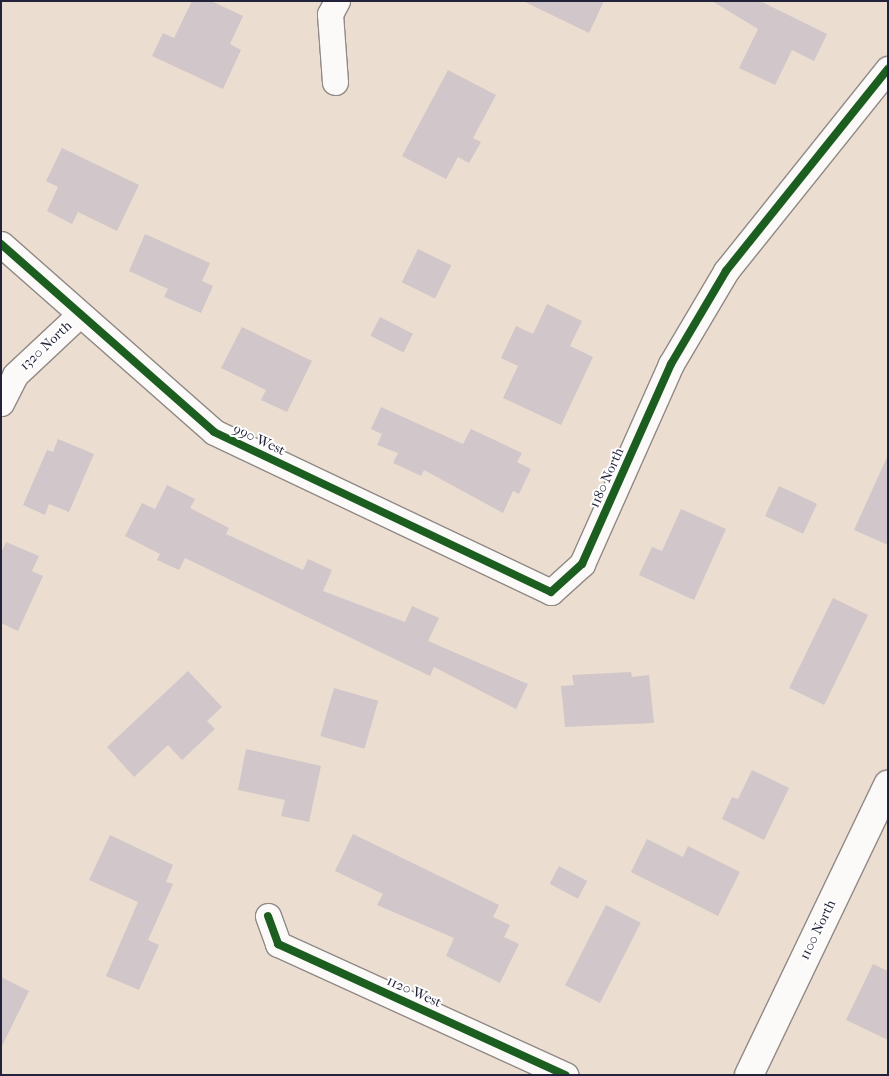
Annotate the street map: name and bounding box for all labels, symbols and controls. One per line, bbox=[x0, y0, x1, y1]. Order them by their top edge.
street label: 1320 North bbox=[17, 318, 75, 374]
street label: 990 West bbox=[230, 421, 288, 459]
street label: 1180 North bbox=[586, 445, 628, 511]
street label: 1100 North bbox=[796, 897, 840, 963]
street label: 1120 West bbox=[384, 973, 444, 1011]

